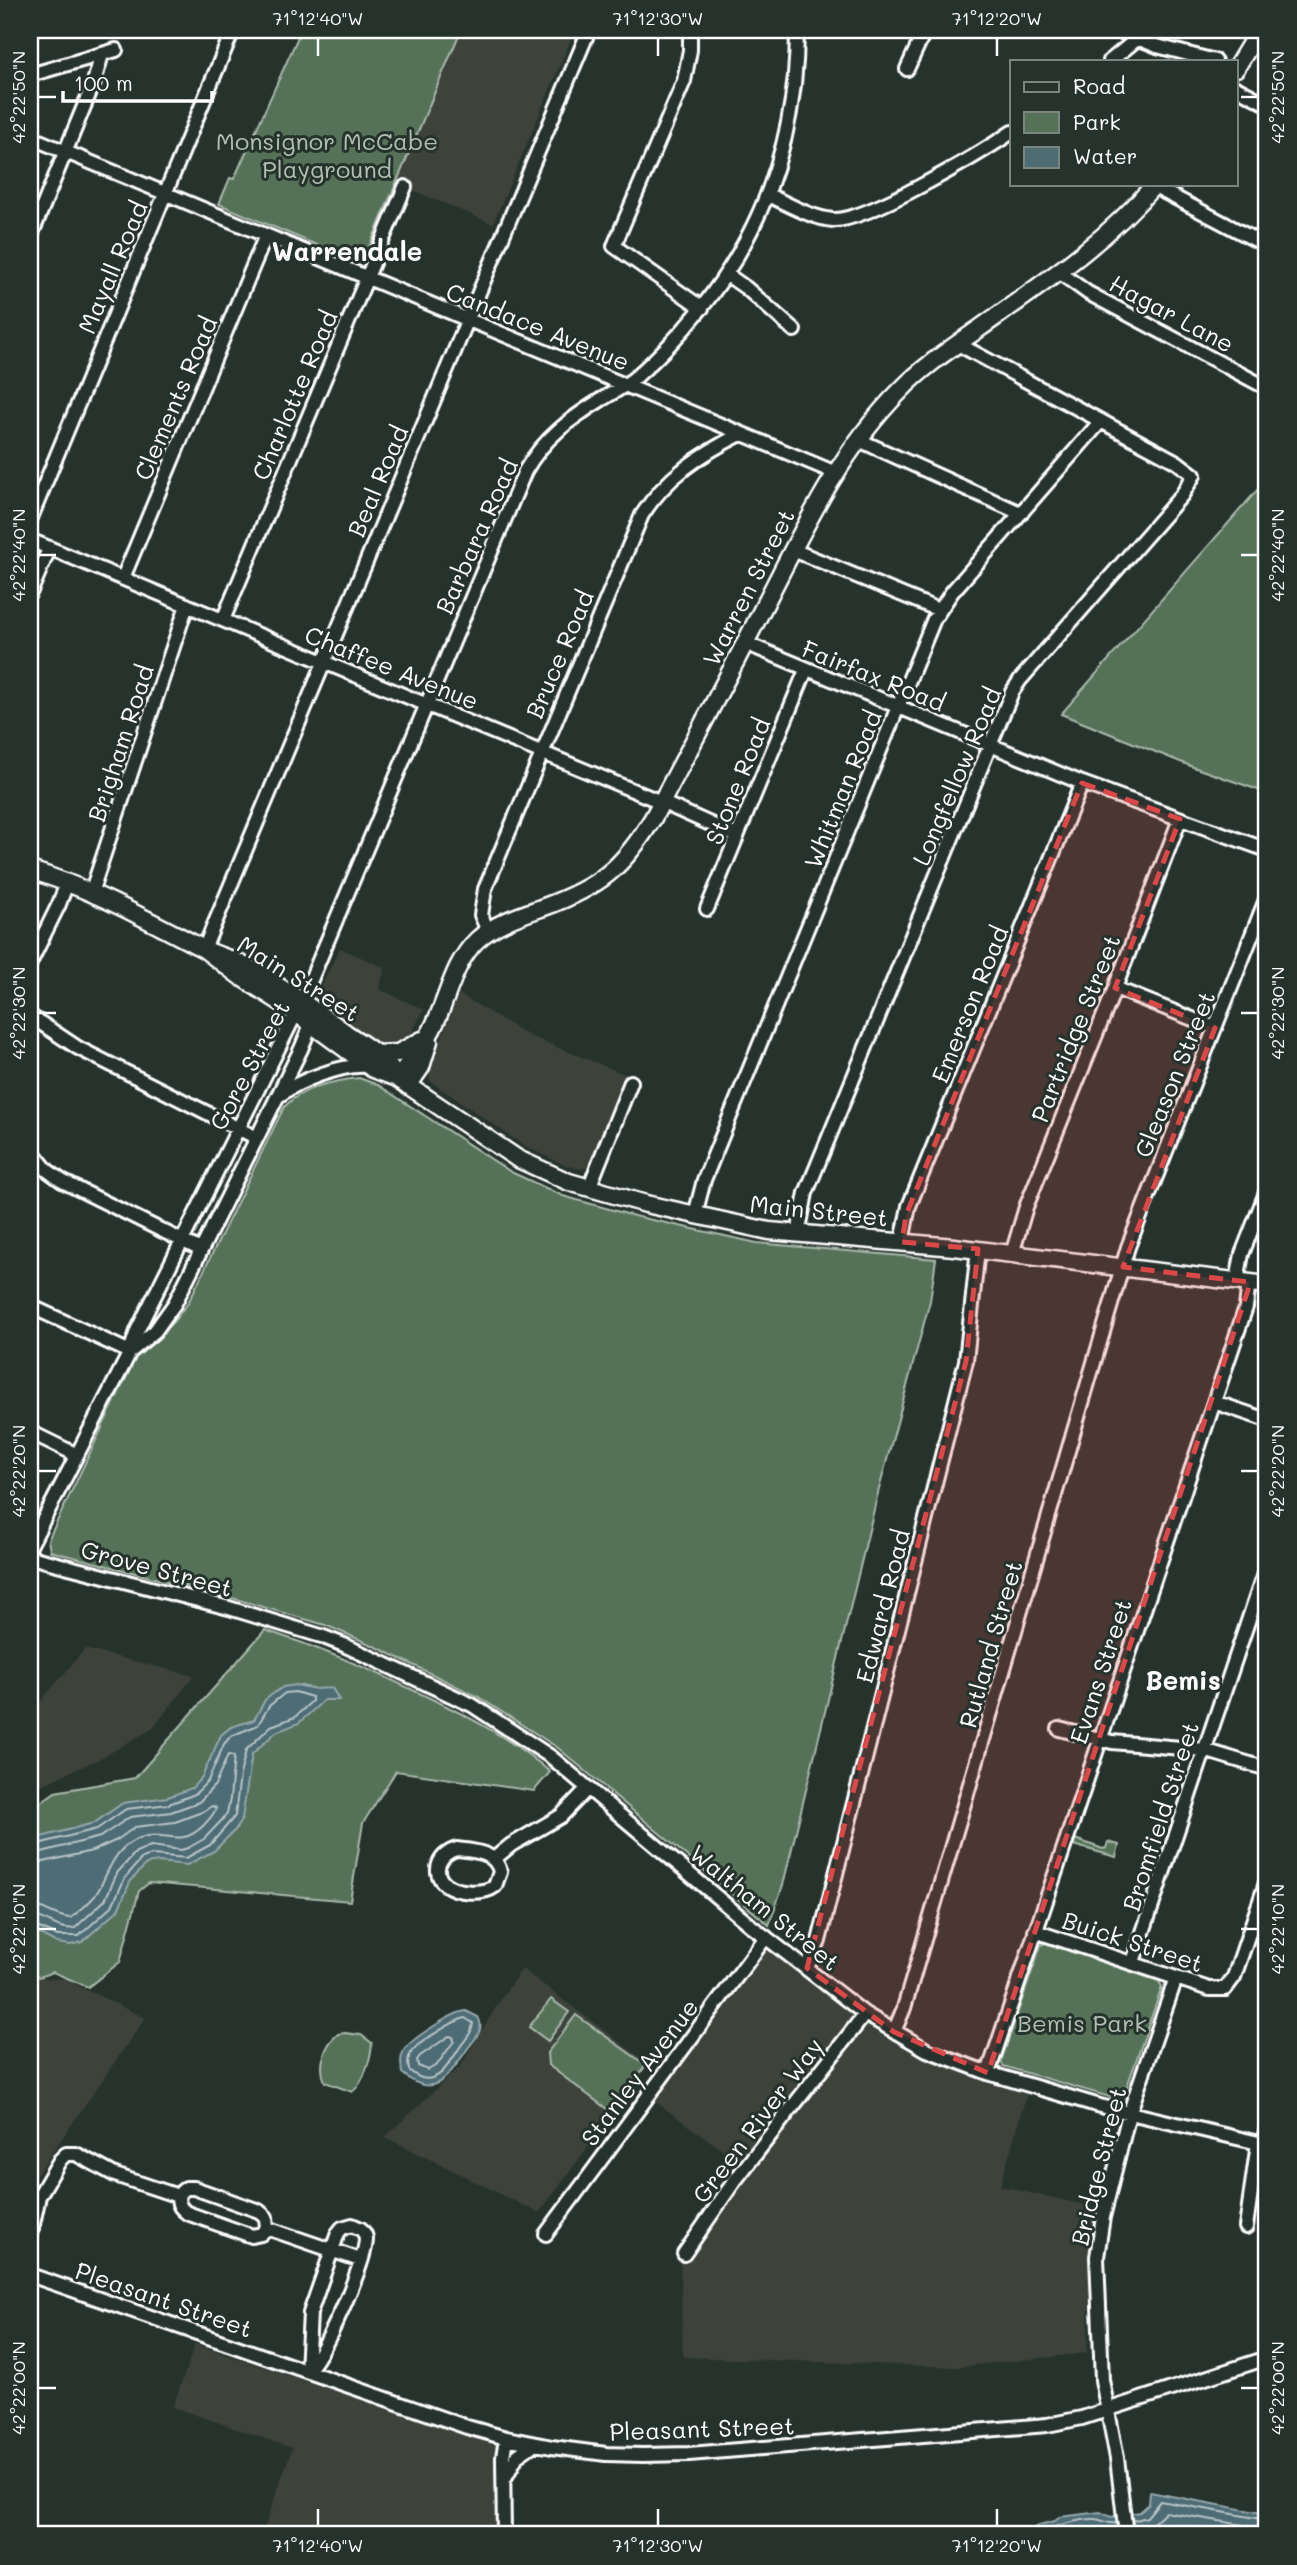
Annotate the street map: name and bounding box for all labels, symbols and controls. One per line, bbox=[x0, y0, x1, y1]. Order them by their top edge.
text: 71°12'40"W bbox=[273, 6, 363, 30]
text: 71°12'30"W bbox=[613, 6, 703, 30]
text: 71°12'20"W bbox=[952, 6, 1042, 30]
text: 42°22'50"N bbox=[6, 51, 30, 143]
text: 42°22'50"N bbox=[1265, 51, 1289, 143]
scale bar bbox=[63, 60, 212, 104]
legend bbox=[1010, 60, 1238, 186]
text: 100 m bbox=[74, 69, 133, 96]
text: Road bbox=[1073, 72, 1125, 99]
text: Park bbox=[1073, 108, 1121, 135]
park label: Monsignor McCabe Playground bbox=[216, 125, 438, 184]
text: Water bbox=[1073, 142, 1137, 169]
street label: Mayall Road bbox=[70, 196, 154, 338]
district label: Warrendale bbox=[272, 234, 422, 268]
street label: Hagar Lane bbox=[1105, 267, 1239, 359]
street label: Candace Avenue bbox=[442, 275, 634, 377]
street label: Charlotte Road bbox=[244, 305, 344, 485]
street label: Clements Road bbox=[127, 311, 223, 485]
street label: Beal Road bbox=[340, 421, 414, 541]
street label: Barbara Road bbox=[428, 454, 524, 618]
street label: Warren Street bbox=[695, 503, 801, 671]
text: 42°22'40"N bbox=[6, 509, 30, 601]
text: 42°22'40"N bbox=[1265, 509, 1289, 601]
street label: Bruce Road bbox=[518, 585, 600, 723]
street label: Chaffee Avenue bbox=[301, 618, 483, 716]
street label: Fairfax Road bbox=[798, 632, 950, 718]
street label: Brigham Road bbox=[80, 661, 160, 825]
street label: Longfellow Road bbox=[904, 682, 1008, 870]
street label: Whitman Road bbox=[796, 706, 888, 872]
street label: Stone Road bbox=[698, 713, 776, 849]
street label: Emerson Road bbox=[923, 921, 1015, 1087]
street label: Main Street bbox=[232, 928, 366, 1028]
street label: Partridge Street bbox=[1023, 930, 1127, 1126]
text: 42°22'30"N bbox=[6, 967, 30, 1059]
text: 42°22'30"N bbox=[1265, 967, 1289, 1059]
street label: Gleason Street bbox=[1126, 986, 1222, 1162]
street label: Gore Street bbox=[202, 995, 296, 1135]
street label: Main Street bbox=[748, 1187, 890, 1233]
text: 42°22'20"N bbox=[6, 1425, 30, 1517]
text: 42°22'20"N bbox=[1265, 1425, 1289, 1517]
street label: Edward Road bbox=[848, 1526, 916, 1686]
street label: Grove Street bbox=[78, 1533, 236, 1603]
street label: Rutland Street bbox=[951, 1557, 1029, 1731]
street label: Evans Street bbox=[1062, 1595, 1138, 1747]
district label: Bemis bbox=[1145, 1663, 1221, 1697]
street label: Bromfield Street bbox=[1115, 1717, 1205, 1915]
street label: Waltham Street bbox=[684, 1837, 846, 1977]
text: 42°22'10"N bbox=[6, 1884, 30, 1974]
text: 42°22'10"N bbox=[1265, 1884, 1289, 1974]
street label: Buick Street bbox=[1059, 1904, 1207, 1978]
street label: Stanley Avenue bbox=[574, 1992, 704, 2152]
park label: Bemis Park bbox=[1017, 2007, 1147, 2038]
street label: Green River Way bbox=[685, 2031, 829, 2209]
street label: Bridge Street bbox=[1063, 2083, 1133, 2249]
street label: Pleasant Street bbox=[71, 2254, 257, 2344]
text: 42°22'00"N bbox=[6, 2341, 30, 2435]
text: 42°22'00"N bbox=[1265, 2341, 1289, 2435]
street label: Pleasant Street bbox=[609, 2409, 795, 2447]
text: 71°12'40"W bbox=[273, 2533, 363, 2557]
text: 71°12'30"W bbox=[613, 2533, 703, 2557]
text: 71°12'20"W bbox=[952, 2533, 1042, 2557]

